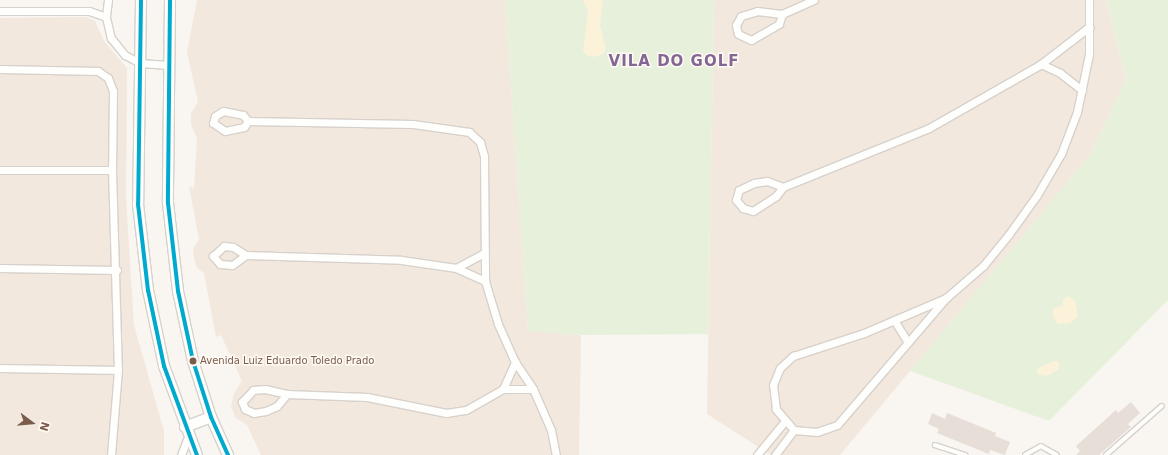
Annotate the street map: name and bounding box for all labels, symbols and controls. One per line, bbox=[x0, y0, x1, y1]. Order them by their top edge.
district label: VILA DO GOLF bbox=[609, 53, 739, 71]
place label: Avenida Luiz Eduardo Toledo Prado bbox=[200, 355, 374, 367]
marker: Avenida Luiz Eduardo Toledo Prado bbox=[188, 356, 198, 366]
north arrow bbox=[12, 403, 52, 443]
text: N bbox=[36, 420, 52, 433]

